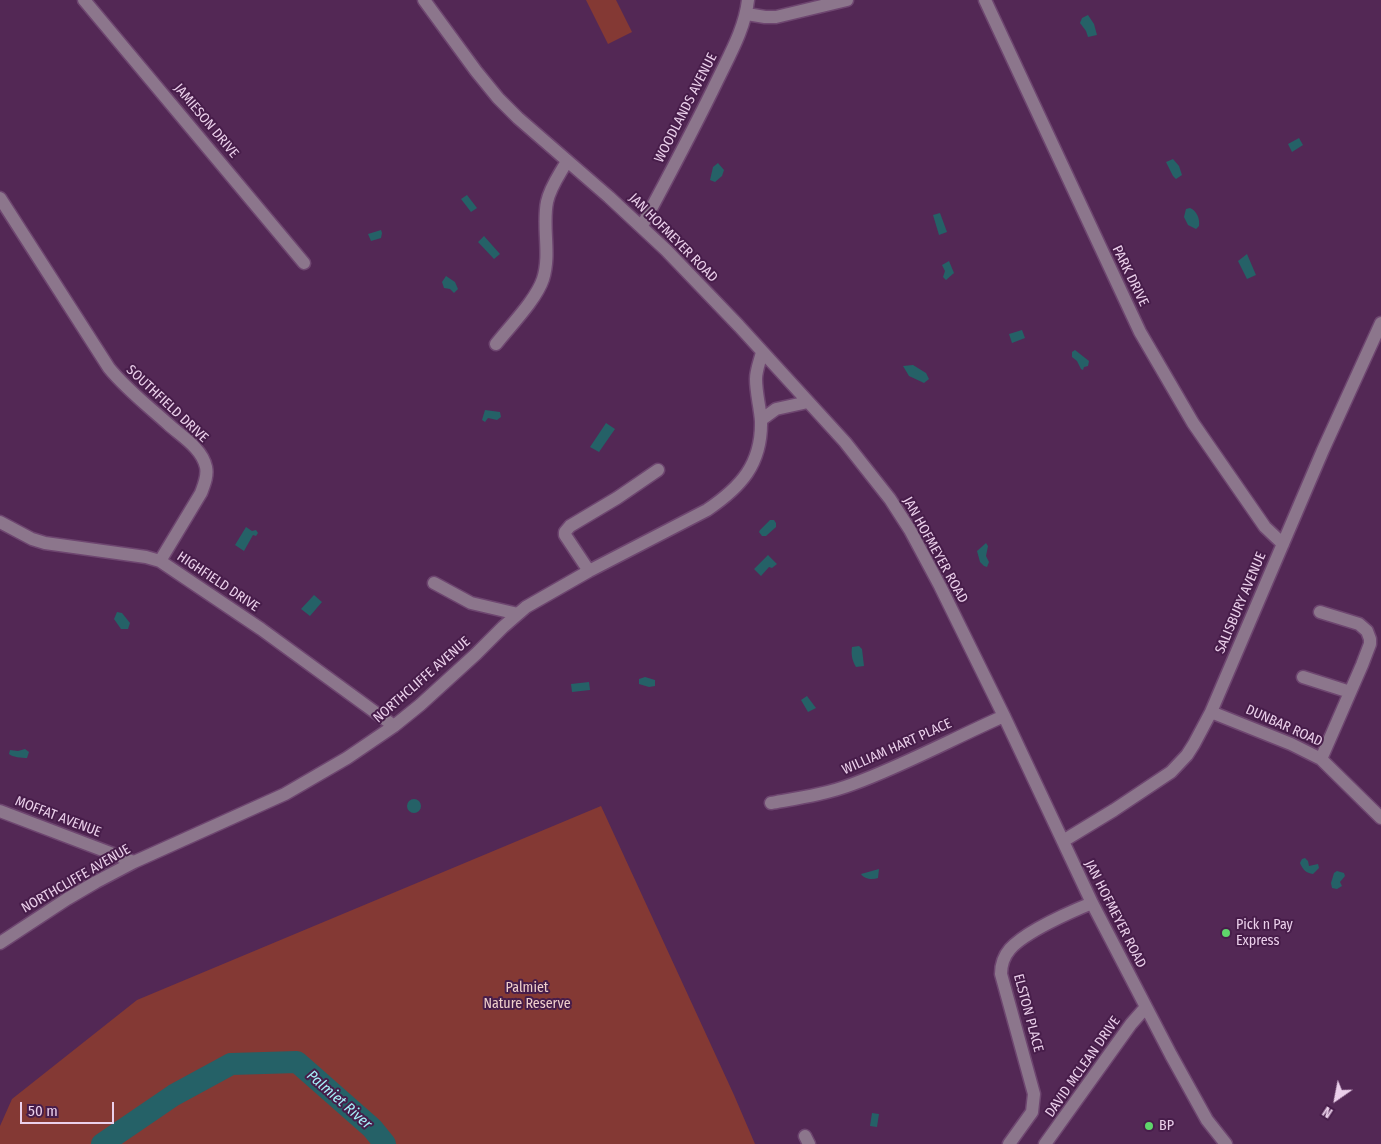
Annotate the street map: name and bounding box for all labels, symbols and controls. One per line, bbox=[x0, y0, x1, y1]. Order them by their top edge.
street label: WOODLANDS AVENUE bbox=[651, 50, 721, 166]
street label: JAMIESON DRIVE bbox=[170, 80, 242, 162]
street label: JAN HOFMEYER ROAD bbox=[625, 190, 721, 286]
street label: PARK DRIVE bbox=[1108, 243, 1152, 309]
street label: SOUTHFIELD DRIVE bbox=[122, 362, 212, 446]
street label: JAN HOFMEYER ROAD bbox=[899, 494, 971, 606]
street label: HIGHFIELD DRIVE bbox=[174, 548, 262, 616]
street label: SALISBURY AVENUE bbox=[1212, 550, 1270, 656]
street label: NORTHCLIFFE AVENUE bbox=[370, 633, 474, 727]
street label: DUNBAR ROAD bbox=[1243, 702, 1325, 750]
street label: WILLIAM HART PLACE bbox=[840, 715, 954, 779]
street label: MOFFAT AVENUE bbox=[13, 793, 103, 841]
street label: NORTHCLIFFE AVENUE bbox=[19, 841, 133, 917]
street label: JAN HOFMEYER ROAD bbox=[1081, 857, 1149, 971]
place label: Pick n Pay Express bbox=[1236, 917, 1293, 950]
marker: Pick n Pay Express bbox=[1220, 927, 1232, 939]
street label: ELSTON PLACE bbox=[1010, 972, 1046, 1054]
park label: Palmiet Nature Reserve bbox=[483, 980, 571, 1012]
street label: DAVID MCLEAN DRIVE bbox=[1042, 1013, 1124, 1121]
water label: Palmiet River bbox=[303, 1067, 375, 1133]
north arrow bbox=[1311, 1074, 1361, 1124]
scale bar bbox=[22, 1092, 116, 1124]
text: 50 m bbox=[28, 1102, 58, 1120]
text: N bbox=[1319, 1103, 1336, 1121]
place label: BP bbox=[1159, 1118, 1174, 1134]
marker: BP bbox=[1143, 1120, 1155, 1132]

